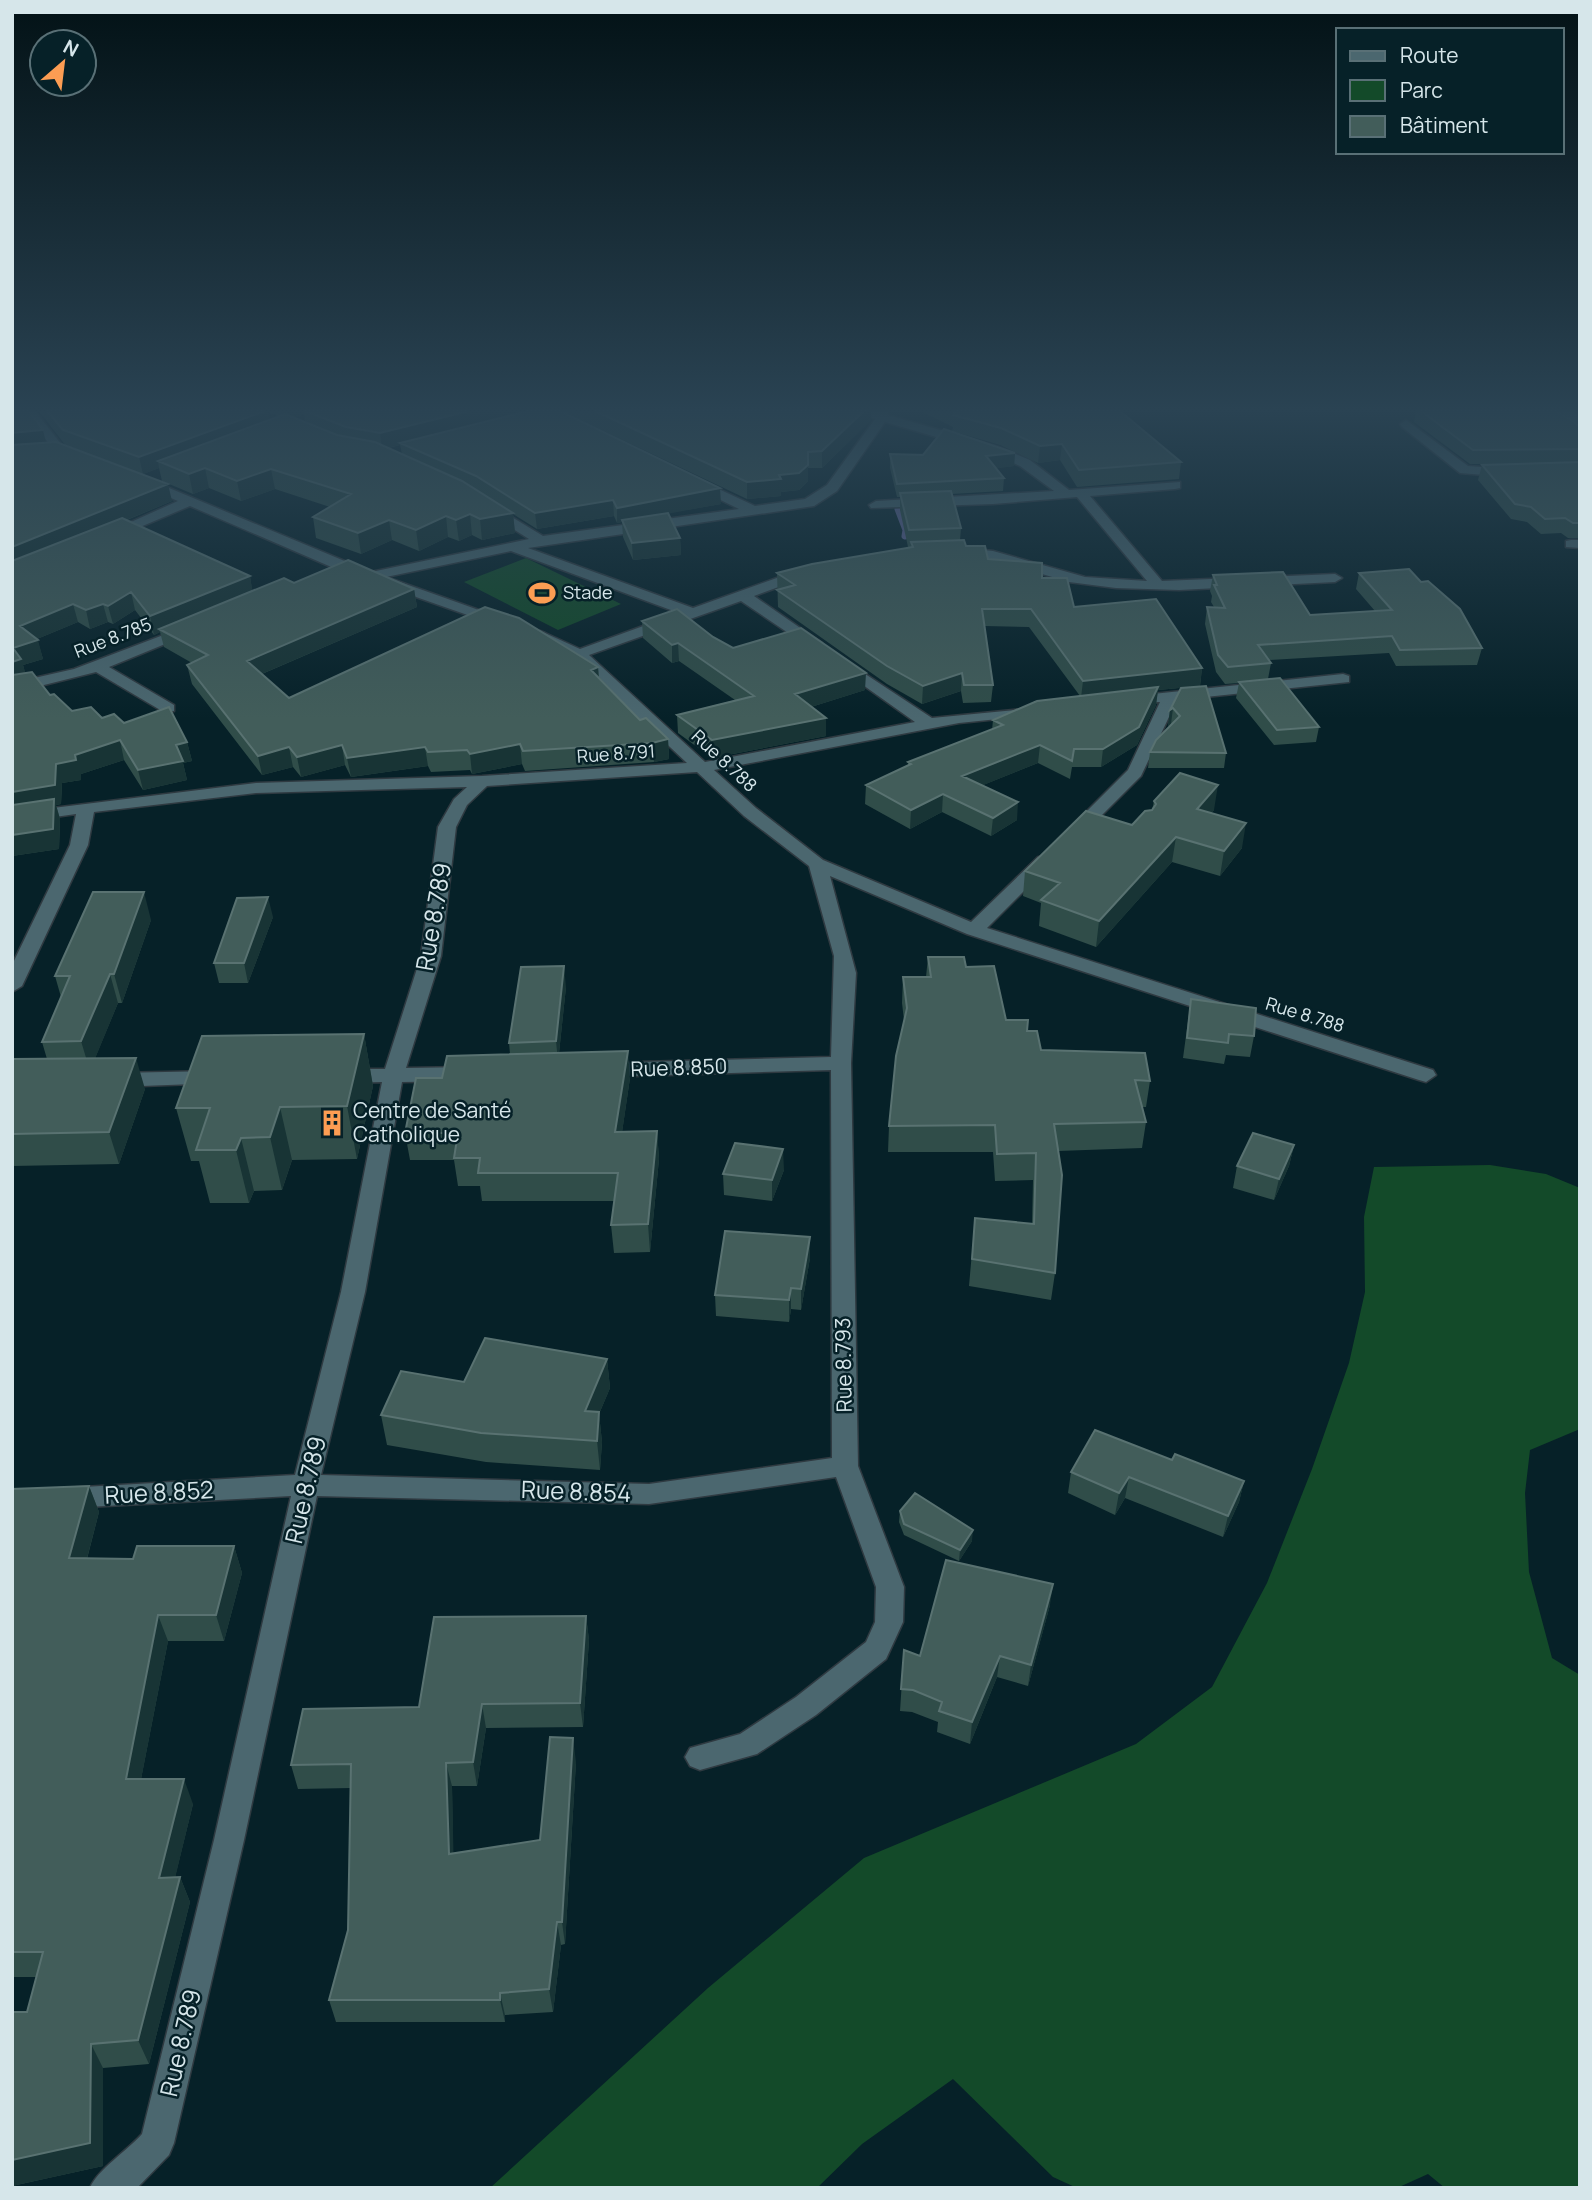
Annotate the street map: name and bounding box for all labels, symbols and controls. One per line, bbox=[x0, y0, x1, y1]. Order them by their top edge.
north arrow bbox=[28, 28, 98, 98]
legend bbox=[1336, 28, 1564, 154]
text: N bbox=[59, 33, 83, 63]
text: Route bbox=[1400, 41, 1458, 69]
text: Parc bbox=[1400, 76, 1443, 104]
text: Bâtiment bbox=[1400, 111, 1488, 139]
sports icon: Stade bbox=[527, 578, 557, 608]
place label: Stade bbox=[563, 580, 613, 604]
street label: Rue 8.785 bbox=[71, 611, 155, 663]
street label: Rue 8.788 bbox=[687, 724, 763, 797]
street label: Rue 8.791 bbox=[576, 738, 656, 768]
street label: Rue 8.789 bbox=[407, 860, 458, 973]
street label: Rue 8.788 bbox=[1263, 991, 1348, 1037]
street label: Rue 8.850 bbox=[630, 1051, 728, 1083]
place label: Centre de Santé Catholique bbox=[353, 1096, 511, 1148]
building icon: Centre de Santé Catholique bbox=[317, 1108, 347, 1138]
street label: Rue 8.793 bbox=[828, 1317, 858, 1413]
street label: Rue 8.789 bbox=[276, 1433, 333, 1547]
street label: Rue 8.852 bbox=[104, 1472, 214, 1511]
street label: Rue 8.854 bbox=[520, 1472, 632, 1509]
street label: Rue 8.789 bbox=[151, 1986, 208, 2100]

